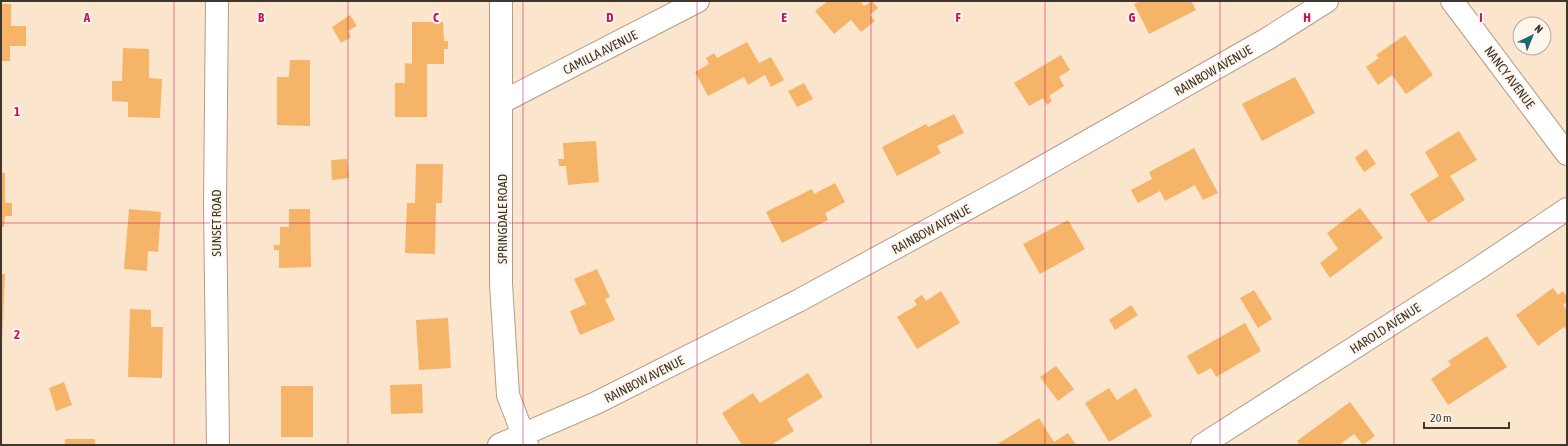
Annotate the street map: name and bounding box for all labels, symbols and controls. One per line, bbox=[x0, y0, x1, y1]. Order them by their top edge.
text: A bbox=[83, 10, 91, 25]
text: B bbox=[258, 10, 265, 25]
text: C bbox=[433, 10, 439, 25]
text: D bbox=[606, 10, 614, 25]
text: E bbox=[781, 10, 787, 25]
text: F bbox=[955, 10, 961, 25]
text: G bbox=[1129, 10, 1136, 25]
text: H bbox=[1303, 10, 1311, 25]
text: I bbox=[1479, 10, 1483, 25]
north arrow bbox=[1512, 16, 1552, 56]
text: N bbox=[1532, 22, 1545, 35]
street label: CAMILLA AVENUE bbox=[561, 27, 640, 78]
street label: RAINBOW AVENUE bbox=[1172, 42, 1255, 99]
street label: NANCY AVENUE bbox=[1481, 43, 1538, 112]
text: 1 bbox=[14, 104, 20, 119]
street label: SPRINGDALE ROAD bbox=[495, 174, 510, 264]
street label: SUNSET ROAD bbox=[209, 190, 224, 256]
street label: RAINBOW AVENUE bbox=[889, 201, 974, 257]
street label: HAROLD AVENUE bbox=[1347, 300, 1424, 357]
text: 2 bbox=[14, 327, 20, 342]
street label: RAINBOW AVENUE bbox=[602, 353, 687, 406]
scale bar bbox=[1424, 404, 1509, 430]
text: 20 m bbox=[1430, 411, 1452, 425]

